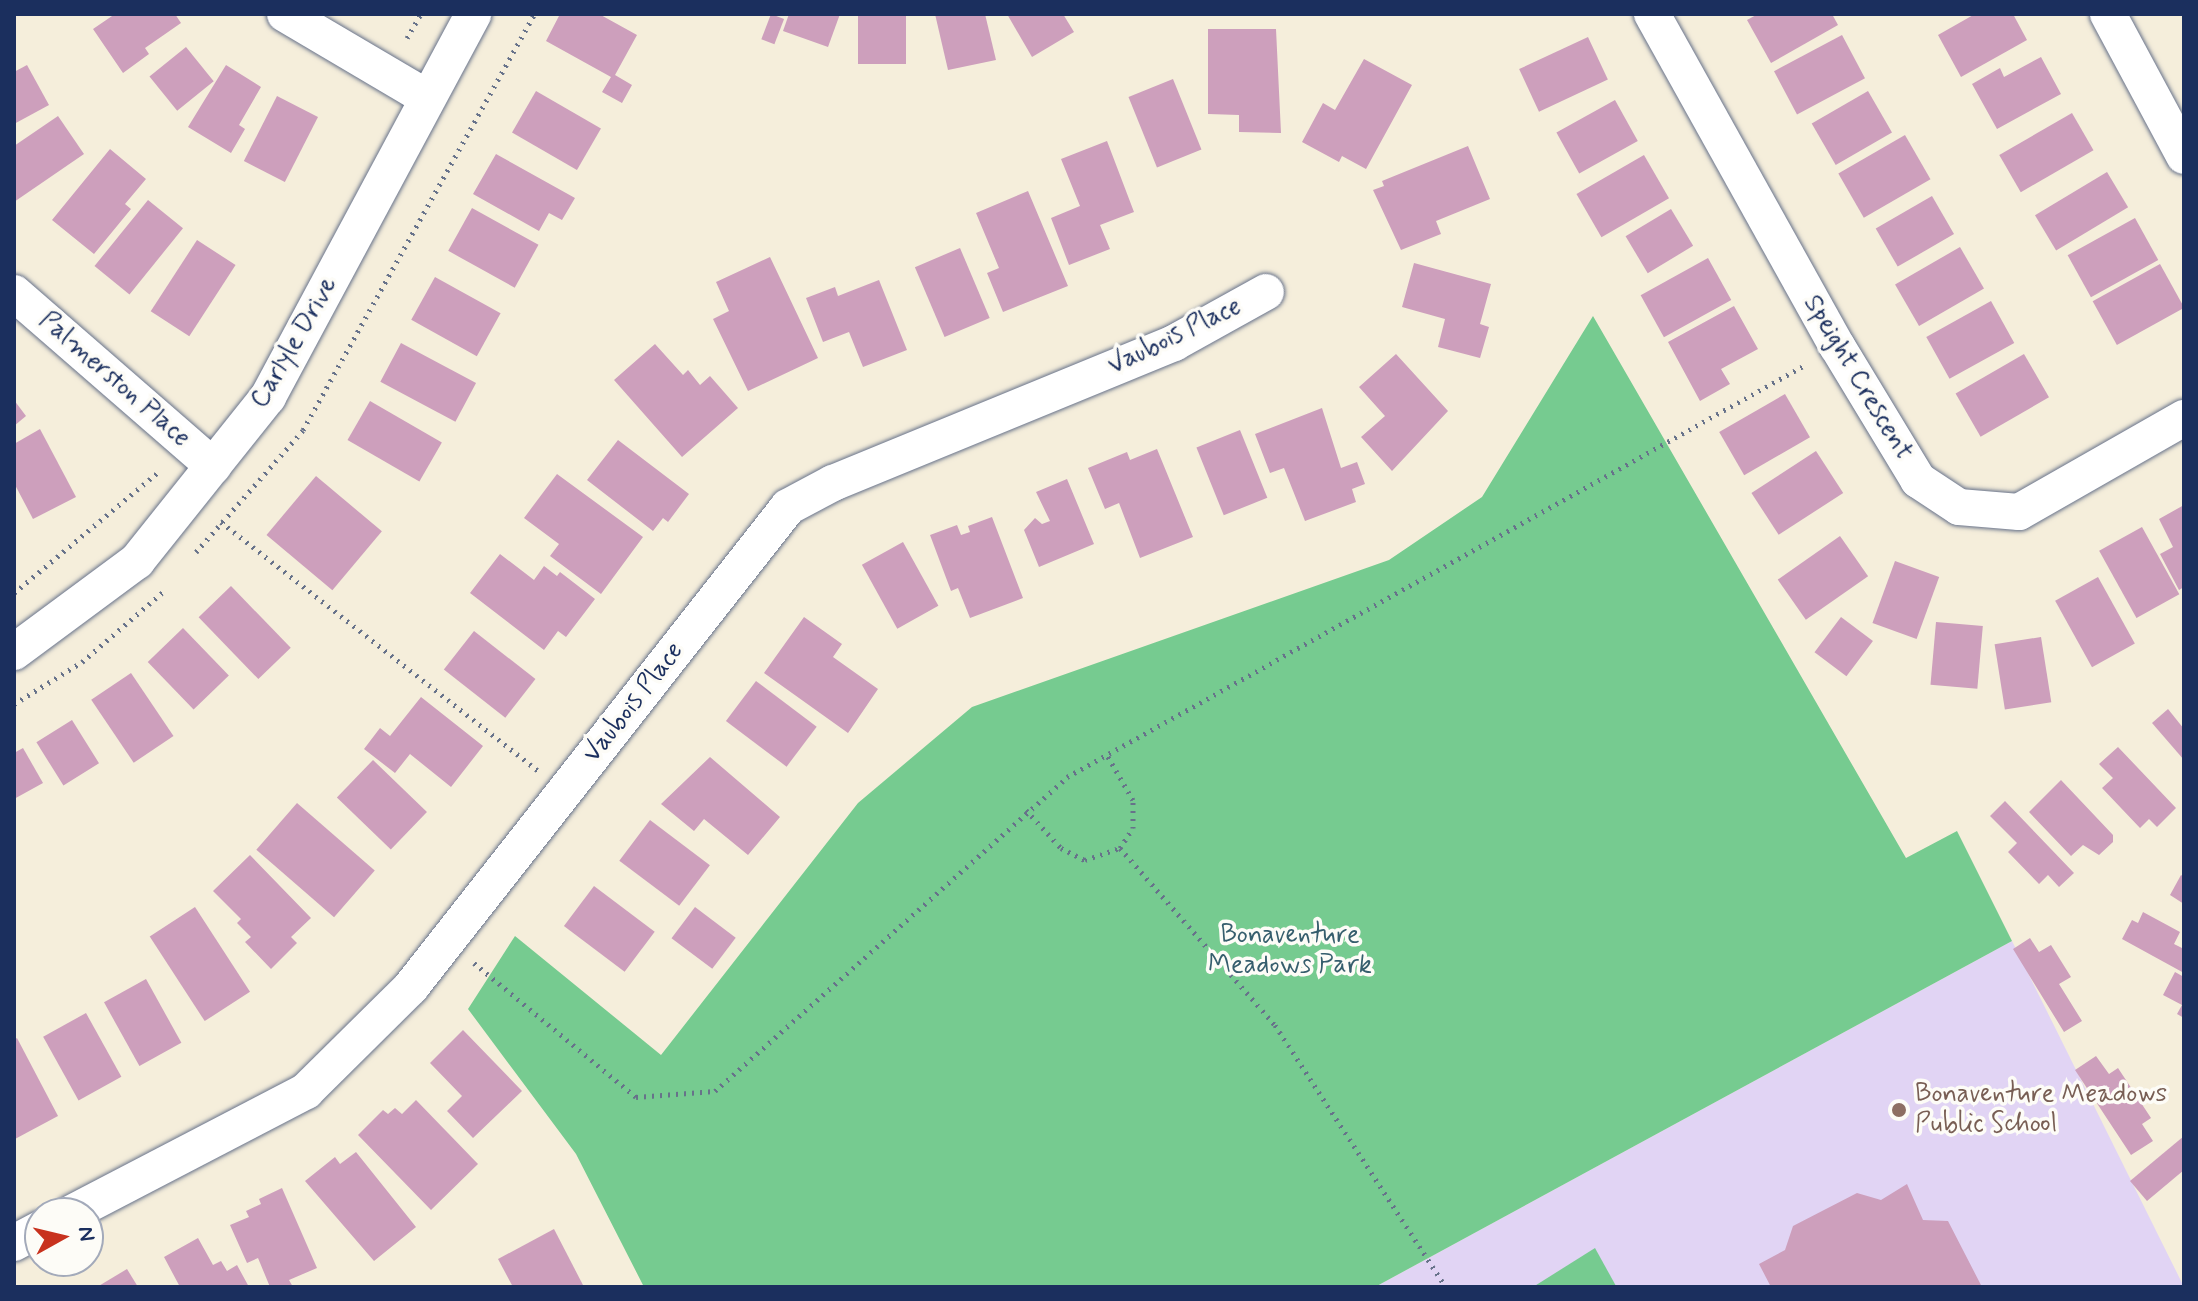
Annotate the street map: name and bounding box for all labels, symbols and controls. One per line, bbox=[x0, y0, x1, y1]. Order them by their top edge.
street label: Carlyle Drive bbox=[246, 273, 344, 413]
street label: Speight Crescent bbox=[1796, 290, 1918, 466]
street label: Vaubois Place bbox=[1103, 291, 1247, 383]
street label: Palmerston Place bbox=[32, 306, 196, 454]
street label: Vaubois Place bbox=[577, 637, 691, 769]
park label: Bonaventure Meadows Park bbox=[1209, 920, 1371, 982]
place label: Bonaventure Meadows Public School bbox=[1915, 1079, 2165, 1140]
marker: Bonaventure Meadows Public School bbox=[1890, 1101, 1908, 1119]
north arrow bbox=[24, 1197, 104, 1277]
text: N bbox=[71, 1225, 101, 1243]

